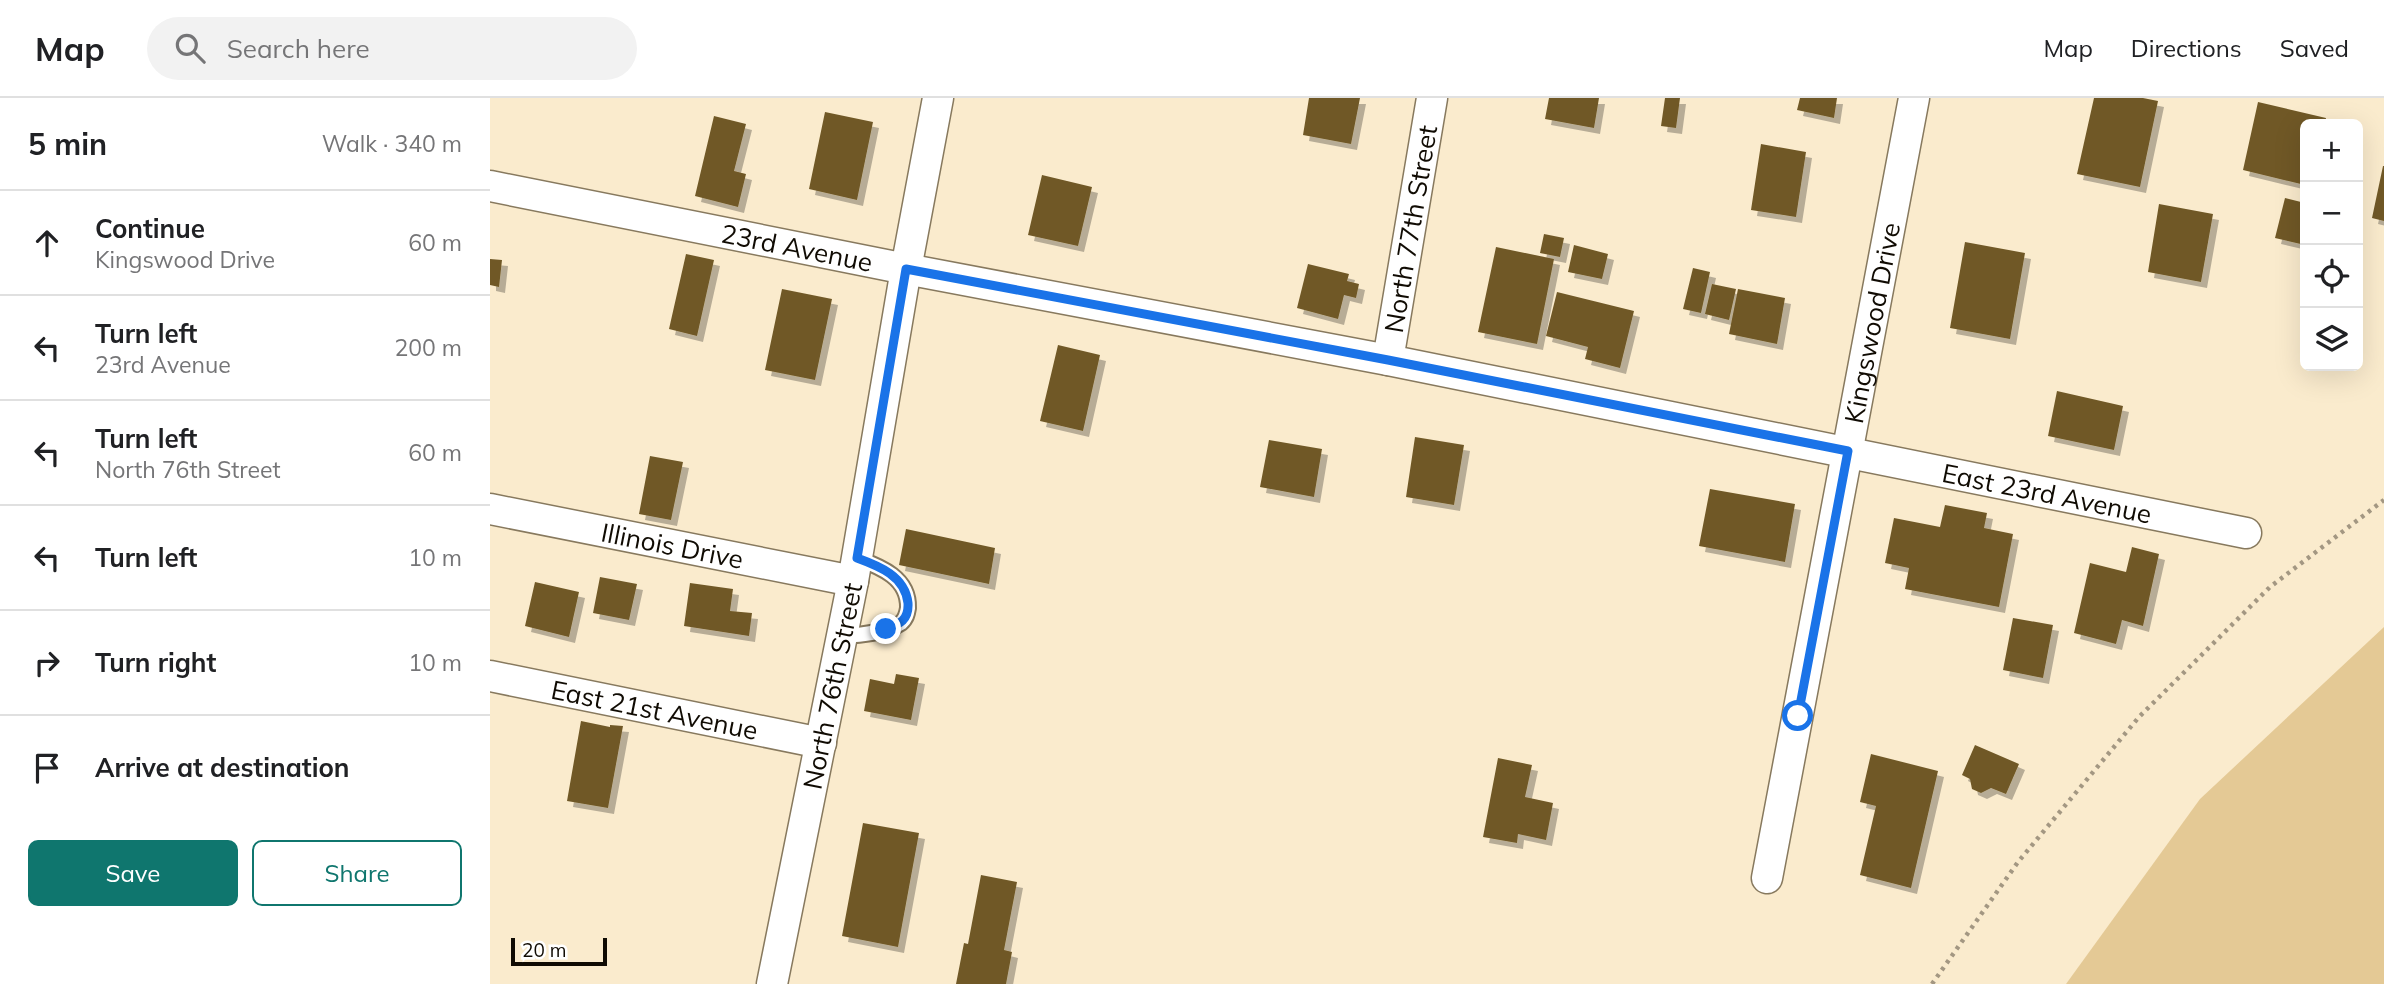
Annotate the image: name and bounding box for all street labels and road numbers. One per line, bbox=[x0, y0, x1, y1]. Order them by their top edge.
street label: North 77th Street bbox=[1376, 123, 1444, 335]
street label: 23rd Avenue bbox=[718, 216, 875, 278]
street label: Kingswood Drive bbox=[1837, 220, 1907, 426]
street label: East 23rd Avenue bbox=[1939, 456, 2155, 530]
street label: Illinois Drive bbox=[598, 515, 746, 575]
street label: North 76th Street bbox=[795, 580, 869, 792]
street label: East 21st Avenue bbox=[549, 672, 761, 746]

